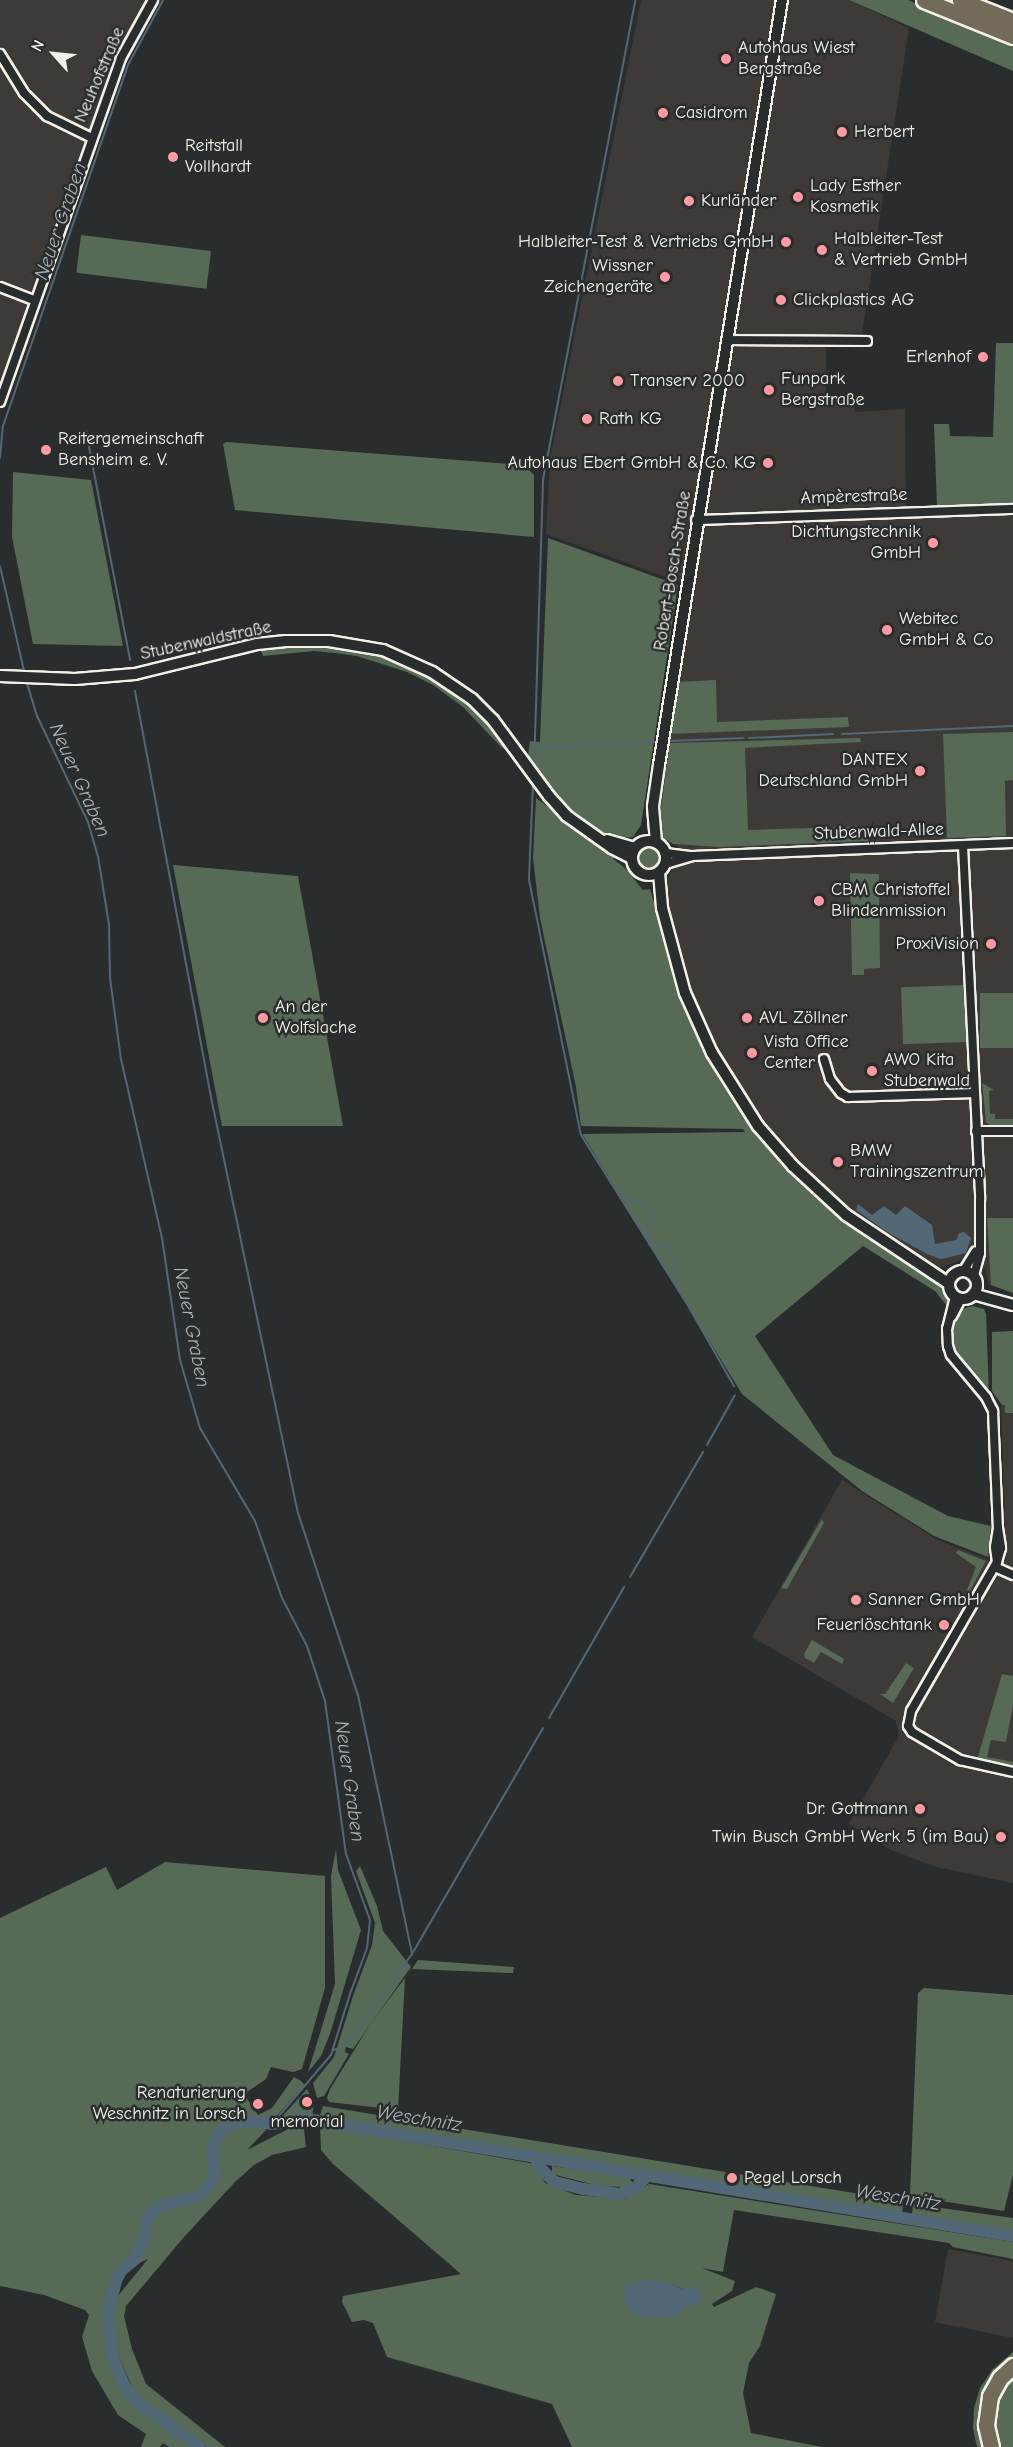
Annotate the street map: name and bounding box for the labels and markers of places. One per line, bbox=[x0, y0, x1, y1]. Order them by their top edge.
place label: Autohaus Wiest Bergstraße bbox=[738, 38, 855, 80]
marker: Autohaus Wiest Bergstraße bbox=[719, 52, 733, 66]
place label: Casidrom bbox=[675, 102, 748, 124]
marker: Casidrom bbox=[656, 106, 670, 120]
place label: Herbert bbox=[854, 121, 914, 143]
marker: Herbert bbox=[835, 125, 849, 139]
place label: Reitstall Vollhardt bbox=[185, 136, 251, 178]
marker: Reitstall Vollhardt bbox=[166, 150, 180, 164]
place label: Lady Esther Kosmetik bbox=[810, 176, 901, 219]
place label: Kurländer bbox=[701, 190, 776, 212]
marker: Lady Esther Kosmetik bbox=[791, 190, 805, 204]
marker: Kurländer bbox=[682, 194, 696, 208]
place label: Halbleiter-Test & Vertrieb GmbH bbox=[834, 229, 968, 272]
place label: Halbleiter-Test & Vertriebs GmbH bbox=[518, 231, 774, 253]
marker: Halbleiter-Test & Vertriebs GmbH bbox=[779, 235, 793, 249]
marker: Halbleiter-Test & Vertrieb GmbH bbox=[815, 243, 829, 257]
place label: Wissner Zeichengeräte bbox=[544, 256, 653, 298]
marker: Wissner Zeichengeräte bbox=[658, 270, 672, 284]
place label: Clickplastics AG bbox=[793, 289, 914, 311]
marker: Clickplastics AG bbox=[774, 293, 788, 307]
place label: Erlenhof bbox=[906, 346, 971, 368]
marker: Erlenhof bbox=[976, 350, 990, 364]
place label: Funpark Bergstraße bbox=[781, 369, 865, 412]
place label: Transerv 2000 bbox=[630, 370, 745, 392]
marker: Transerv 2000 bbox=[611, 374, 625, 388]
marker: Funpark Bergstraße bbox=[762, 383, 776, 397]
place label: Rath KG bbox=[599, 408, 662, 430]
marker: Rath KG bbox=[580, 412, 594, 426]
place label: Reitergemeinschaft Bensheim e. V. bbox=[58, 429, 204, 472]
marker: Reitergemeinschaft Bensheim e. V. bbox=[39, 443, 53, 457]
place label: Autohaus Ebert GmbH & Co. KG bbox=[508, 452, 756, 474]
marker: Autohaus Ebert GmbH & Co. KG bbox=[761, 456, 775, 470]
place label: Dichtungstechnik GmbH bbox=[791, 522, 921, 564]
marker: Dichtungstechnik GmbH bbox=[926, 536, 940, 550]
place label: Webitec GmbH & Co bbox=[899, 609, 994, 652]
marker: Webitec GmbH & Co bbox=[880, 623, 894, 637]
place label: DANTEX Deutschland GmbH bbox=[758, 750, 908, 792]
marker: DANTEX Deutschland GmbH bbox=[913, 764, 927, 778]
place label: CBM Christoffel Blindenmission bbox=[831, 880, 950, 922]
marker: CBM Christoffel Blindenmission bbox=[812, 894, 826, 908]
place label: ProxiVision bbox=[896, 933, 979, 955]
marker: ProxiVision bbox=[984, 937, 998, 951]
place label: An der Wolfslache bbox=[275, 997, 356, 1040]
place label: AVL Zöllner bbox=[759, 1007, 847, 1029]
marker: An der Wolfslache bbox=[256, 1011, 270, 1025]
marker: AVL Zöllner bbox=[740, 1011, 754, 1025]
place label: Vista Office Center bbox=[764, 1032, 849, 1074]
marker: Vista Office Center bbox=[745, 1046, 759, 1060]
place label: AWO Kita Stubenwald bbox=[884, 1050, 970, 1092]
marker: AWO Kita Stubenwald bbox=[865, 1064, 879, 1078]
place label: BMW Trainingszentrum bbox=[850, 1141, 983, 1184]
marker: BMW Trainingszentrum bbox=[831, 1155, 845, 1169]
place label: Sanner GmbH bbox=[868, 1589, 980, 1611]
marker: Sanner GmbH bbox=[849, 1593, 863, 1607]
place label: Feuerlöschtank bbox=[817, 1614, 932, 1636]
marker: Feuerlöschtank bbox=[937, 1618, 951, 1632]
place label: Dr. Gottmann bbox=[806, 1798, 908, 1820]
marker: Dr. Gottmann bbox=[913, 1802, 927, 1816]
place label: Twin Busch GmbH Werk 5 (im Bau) bbox=[712, 1826, 989, 1848]
marker: Twin Busch GmbH Werk 5 (im Bau) bbox=[994, 1830, 1008, 1844]
place label: Renaturierung Weschnitz in Lorsch bbox=[93, 2083, 246, 2126]
marker: memorial bbox=[300, 2095, 314, 2109]
marker: Renaturierung Weschnitz in Lorsch bbox=[251, 2097, 265, 2111]
place label: memorial bbox=[271, 2111, 343, 2133]
place label: Pegel Lorsch bbox=[744, 2167, 842, 2189]
marker: Pegel Lorsch bbox=[725, 2171, 739, 2185]

